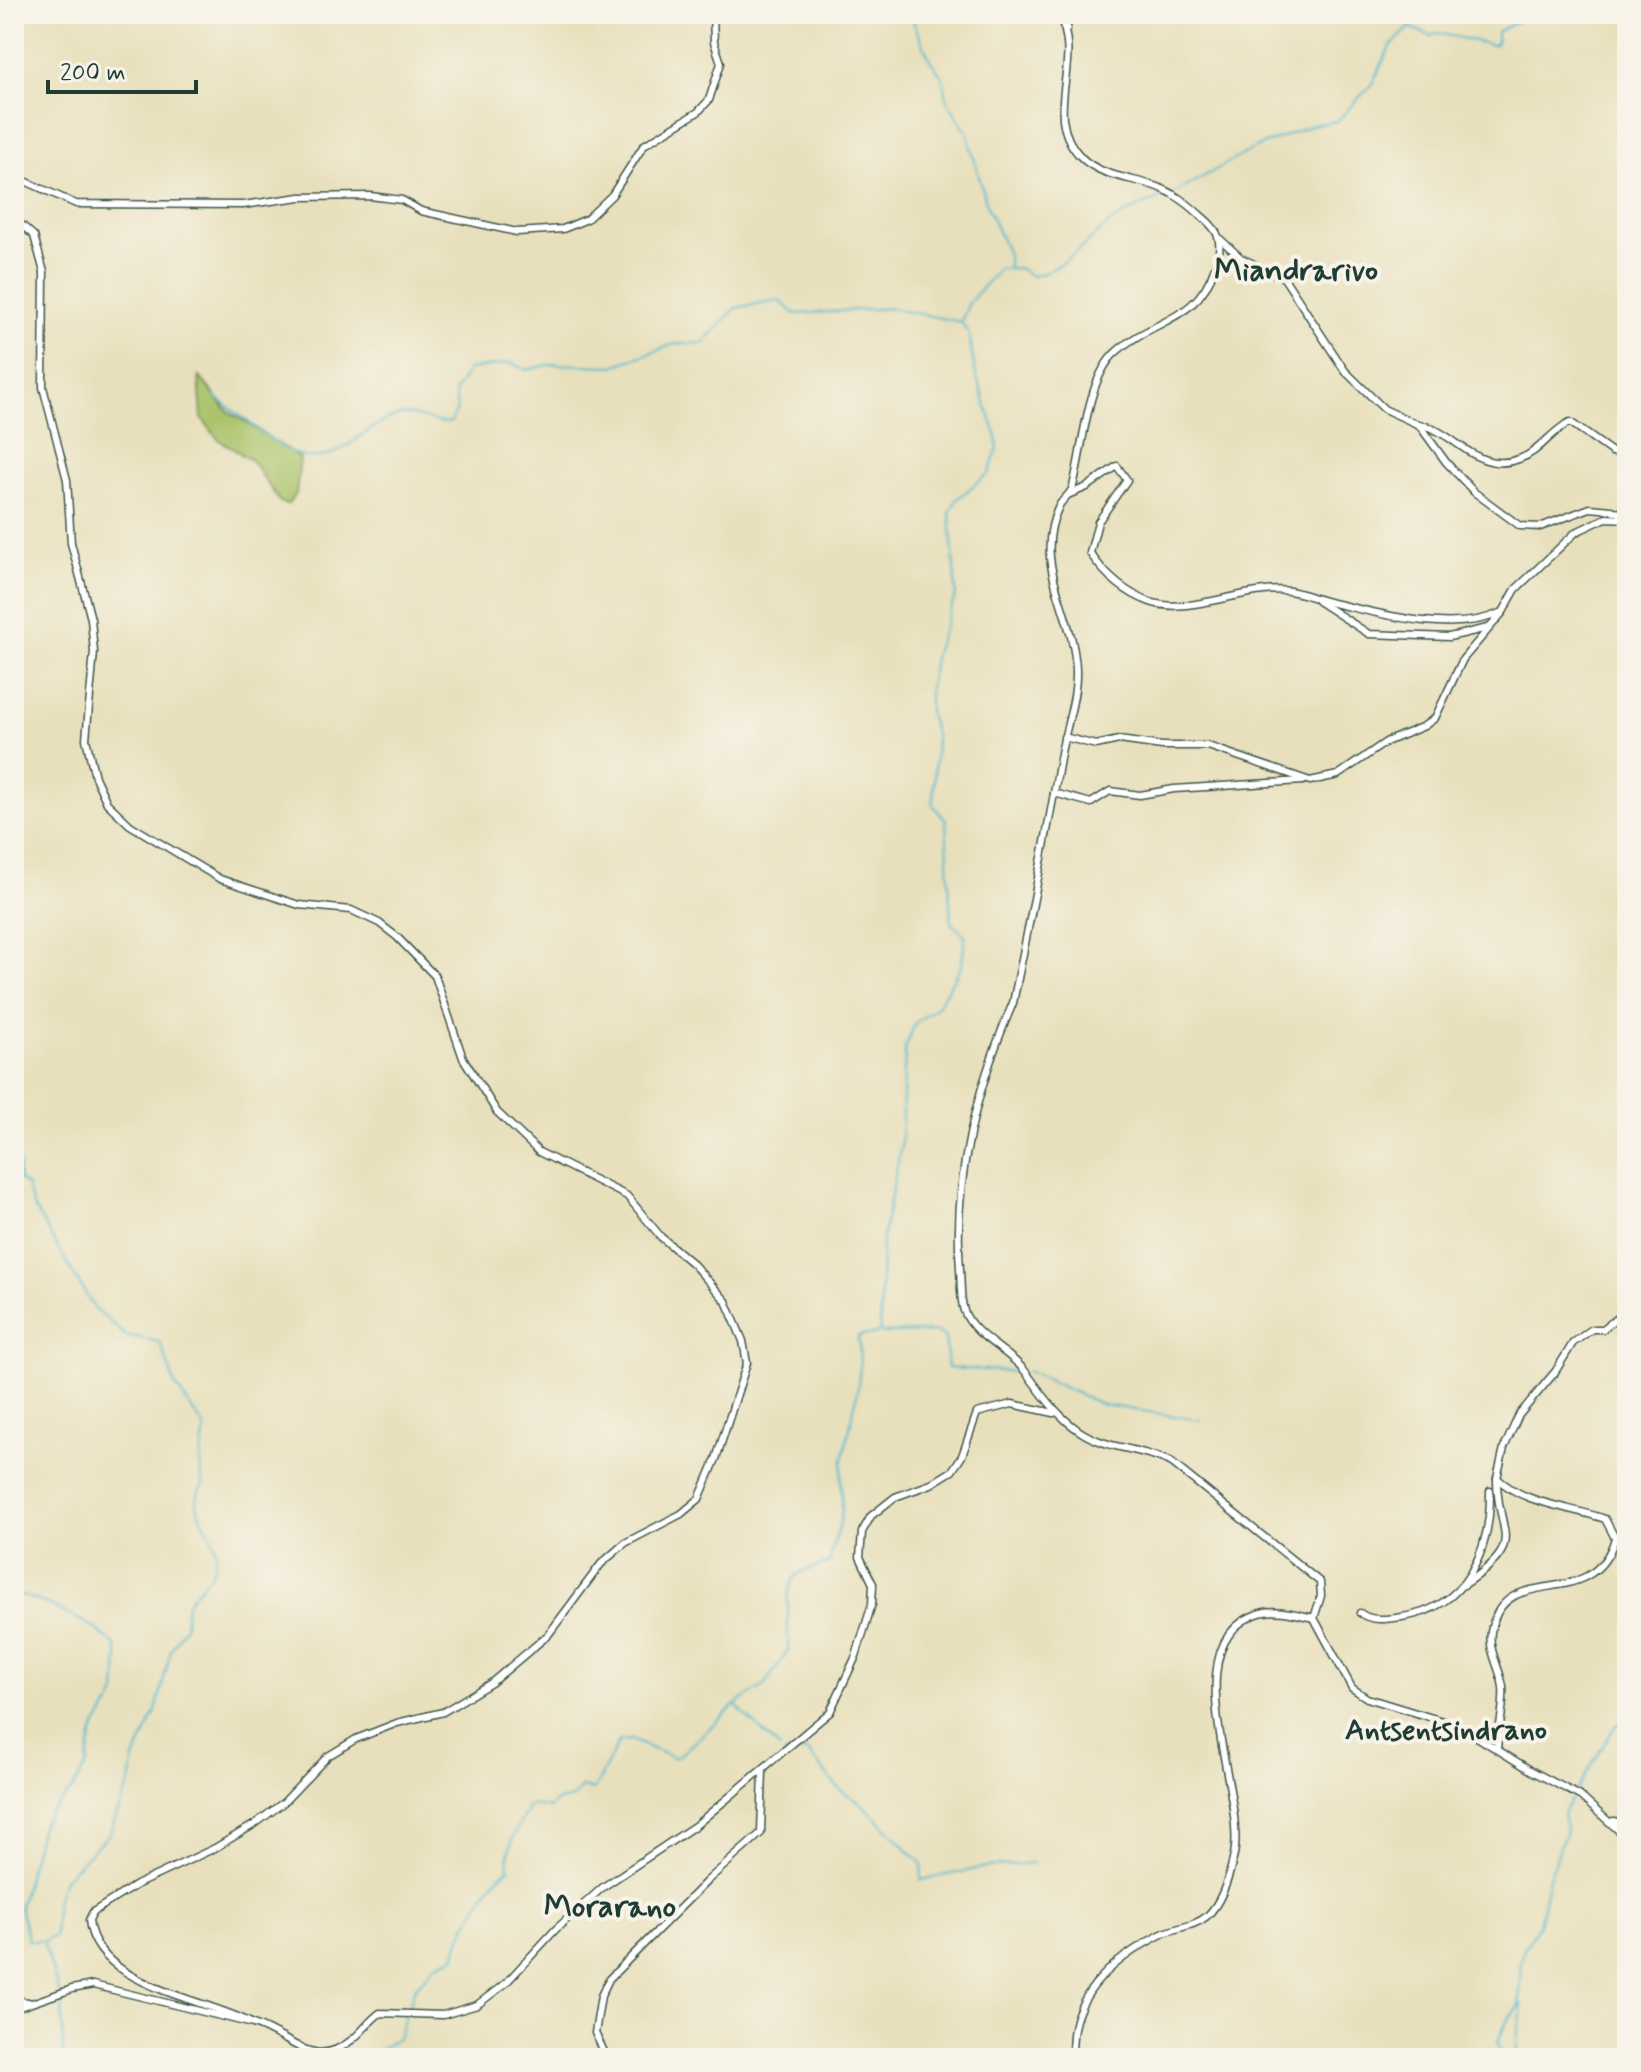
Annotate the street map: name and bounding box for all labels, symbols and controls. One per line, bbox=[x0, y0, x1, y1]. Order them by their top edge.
scale bar bbox=[48, 44, 196, 94]
text: 200 m bbox=[60, 58, 126, 89]
district label: Miandrarivo bbox=[1214, 250, 1378, 292]
district label: Antsentsindrano bbox=[1345, 1711, 1547, 1750]
district label: Morarano bbox=[544, 1886, 676, 1928]

